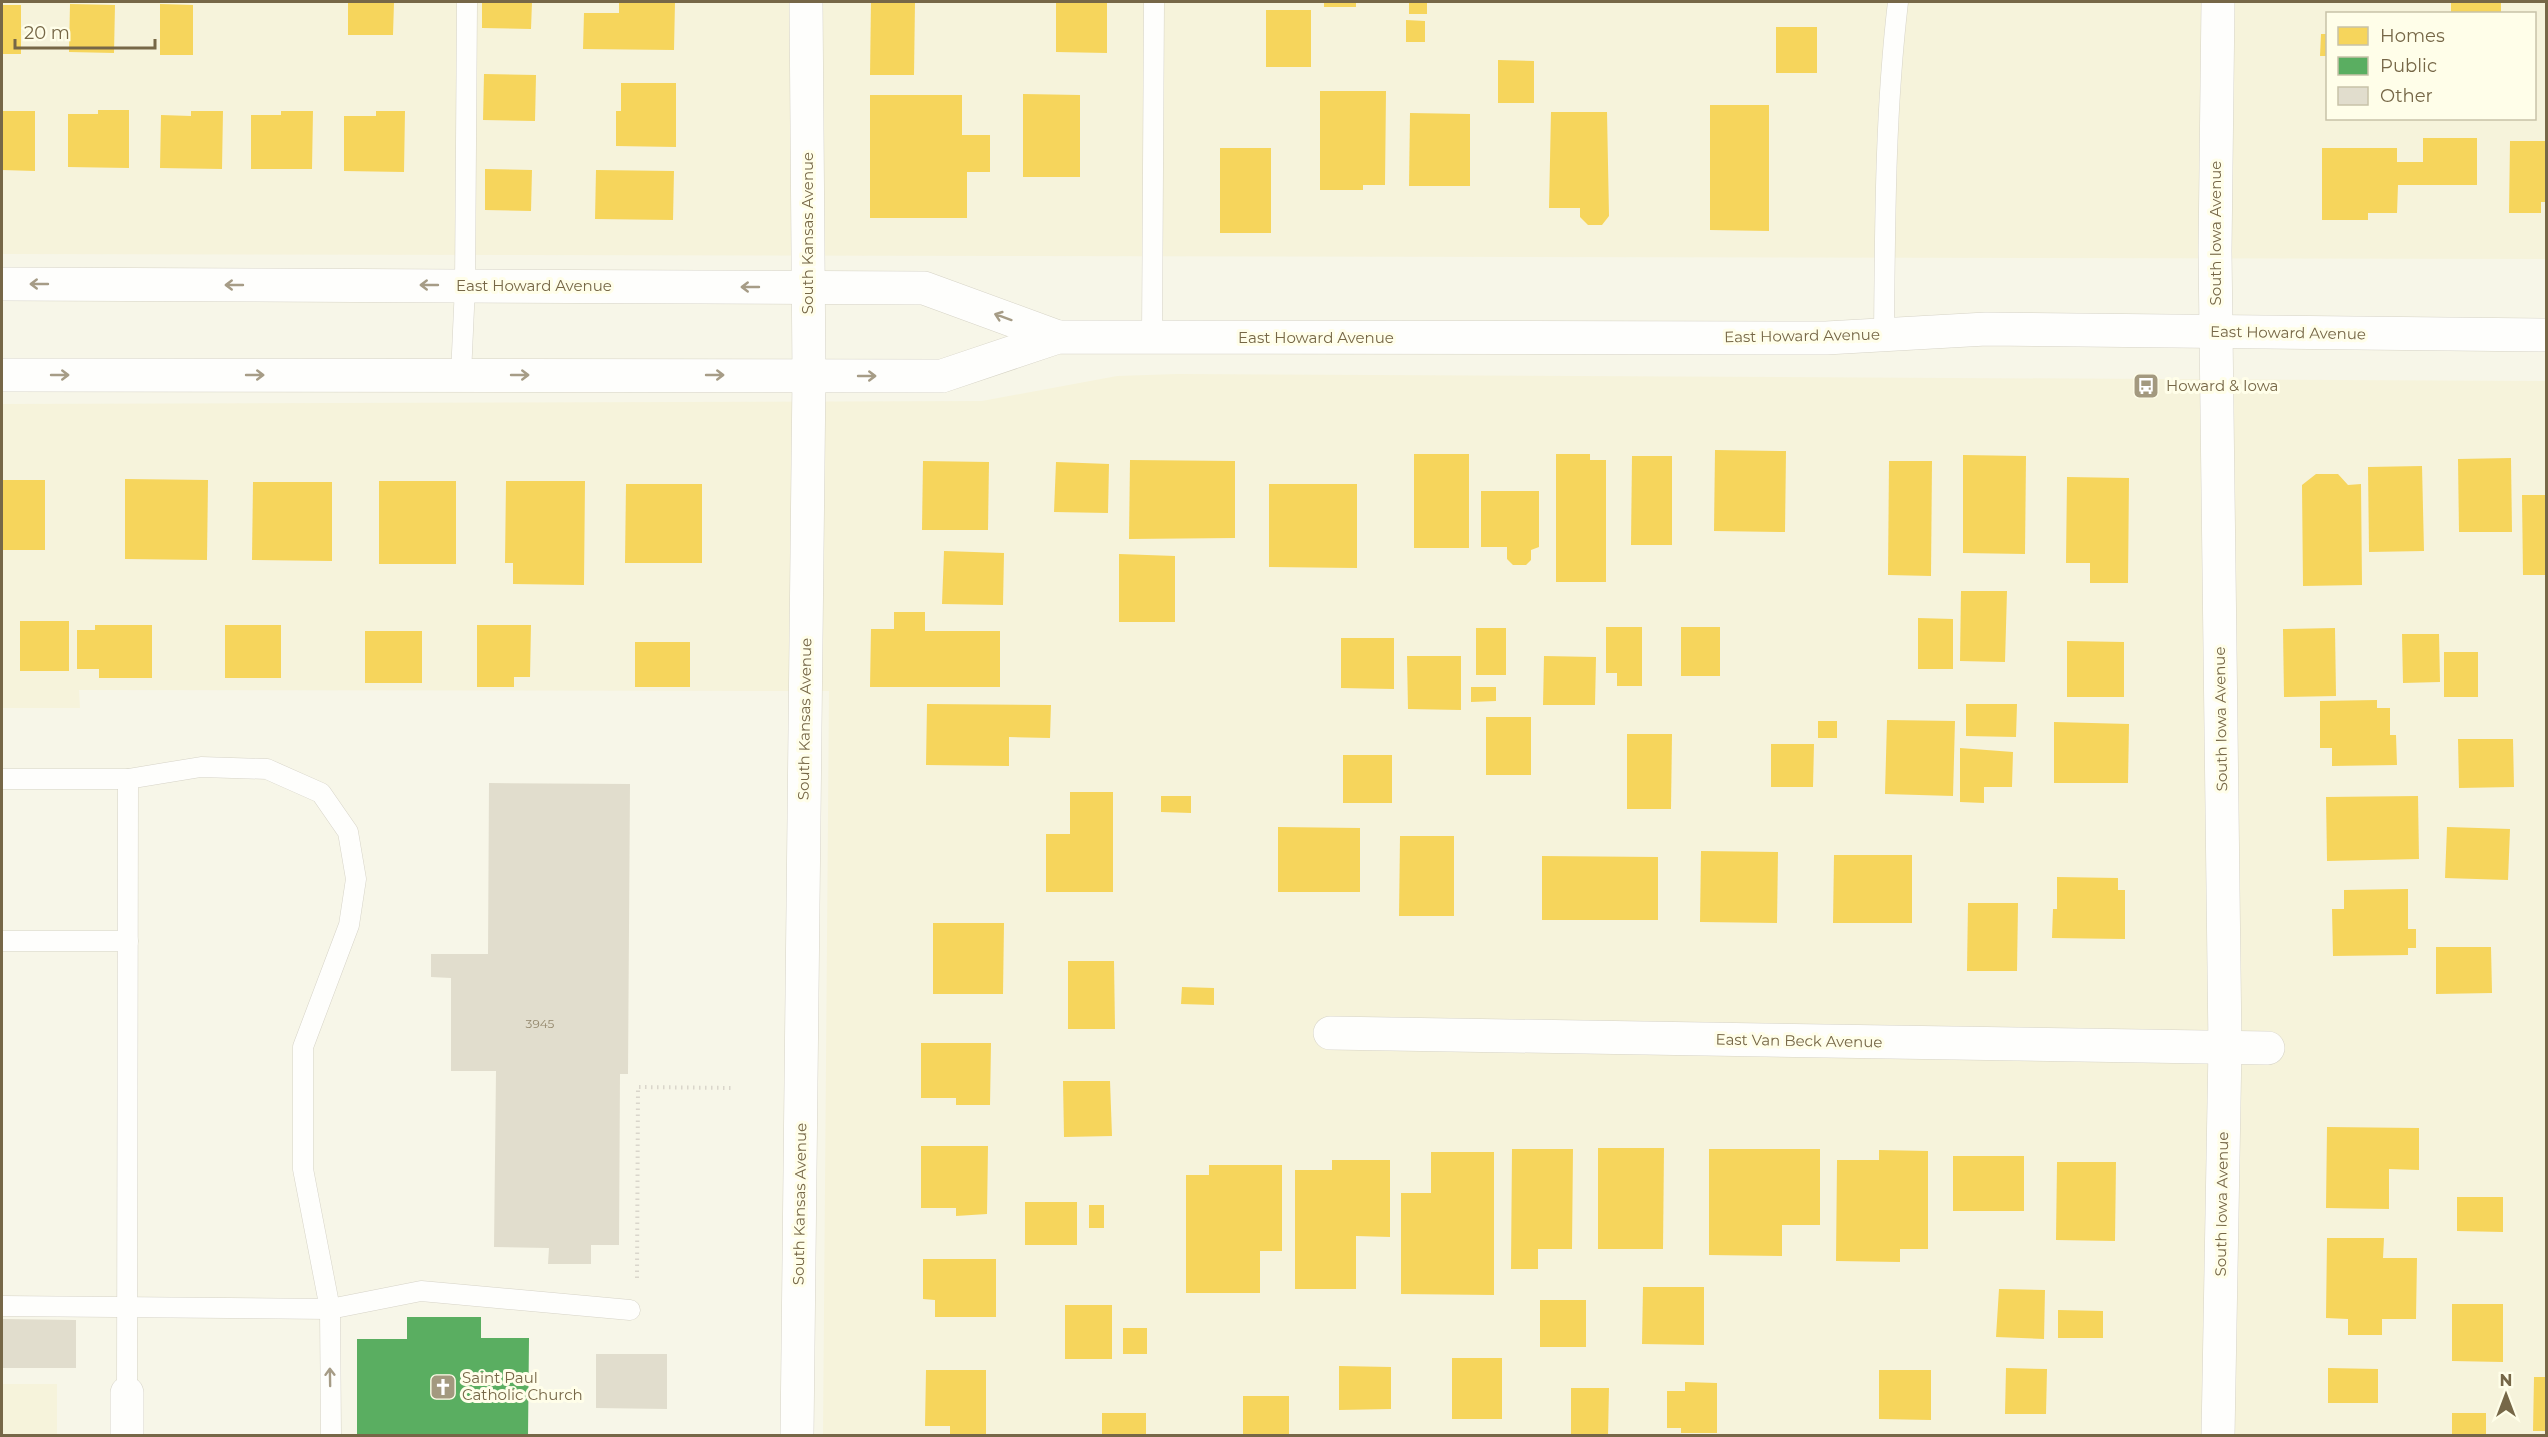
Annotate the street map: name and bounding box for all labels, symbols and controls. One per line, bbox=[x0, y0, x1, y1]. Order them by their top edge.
scale bar bbox=[15, 12, 154, 50]
legend bbox=[2326, 12, 2536, 120]
text: 20 m bbox=[24, 22, 70, 44]
text: Homes bbox=[2380, 25, 2445, 47]
text: Public bbox=[2380, 55, 2437, 77]
text: Other bbox=[2380, 85, 2433, 107]
street label: South Kansas Avenue bbox=[798, 152, 817, 314]
street label: South Iowa Avenue bbox=[2206, 161, 2225, 305]
street label: East Howard Avenue bbox=[456, 276, 612, 295]
one-way arrow bbox=[30, 278, 50, 290]
one-way arrow bbox=[225, 279, 245, 291]
one-way arrow bbox=[420, 279, 440, 291]
one-way arrow bbox=[741, 281, 761, 293]
one-way arrow bbox=[994, 311, 1013, 322]
street label: East Howard Avenue bbox=[2210, 322, 2366, 343]
street label: East Howard Avenue bbox=[1724, 325, 1880, 346]
street label: East Howard Avenue bbox=[1238, 328, 1394, 347]
one-way arrow bbox=[49, 369, 69, 381]
one-way arrow bbox=[244, 369, 264, 381]
one-way arrow bbox=[509, 369, 529, 381]
one-way arrow bbox=[704, 369, 724, 381]
one-way arrow bbox=[857, 370, 877, 382]
bus stop icon: Howard & Iowa bbox=[2131, 371, 2161, 401]
place label: Howard & Iowa bbox=[2166, 376, 2278, 395]
street label: South Kansas Avenue bbox=[794, 638, 815, 800]
street label: South Iowa Avenue bbox=[2210, 646, 2231, 792]
house number: 3945 bbox=[526, 1016, 555, 1031]
street label: East Van Beck Avenue bbox=[1715, 1030, 1883, 1051]
street label: South Kansas Avenue bbox=[789, 1123, 810, 1285]
street label: South Iowa Avenue bbox=[2211, 1131, 2232, 1277]
north arrow bbox=[2476, 1365, 2536, 1425]
one-way arrow bbox=[325, 1368, 336, 1388]
place label: Saint Paul Catholic Church bbox=[462, 1368, 583, 1404]
text: N bbox=[2500, 1371, 2512, 1390]
church icon: Saint Paul Catholic Church bbox=[428, 1372, 458, 1402]

